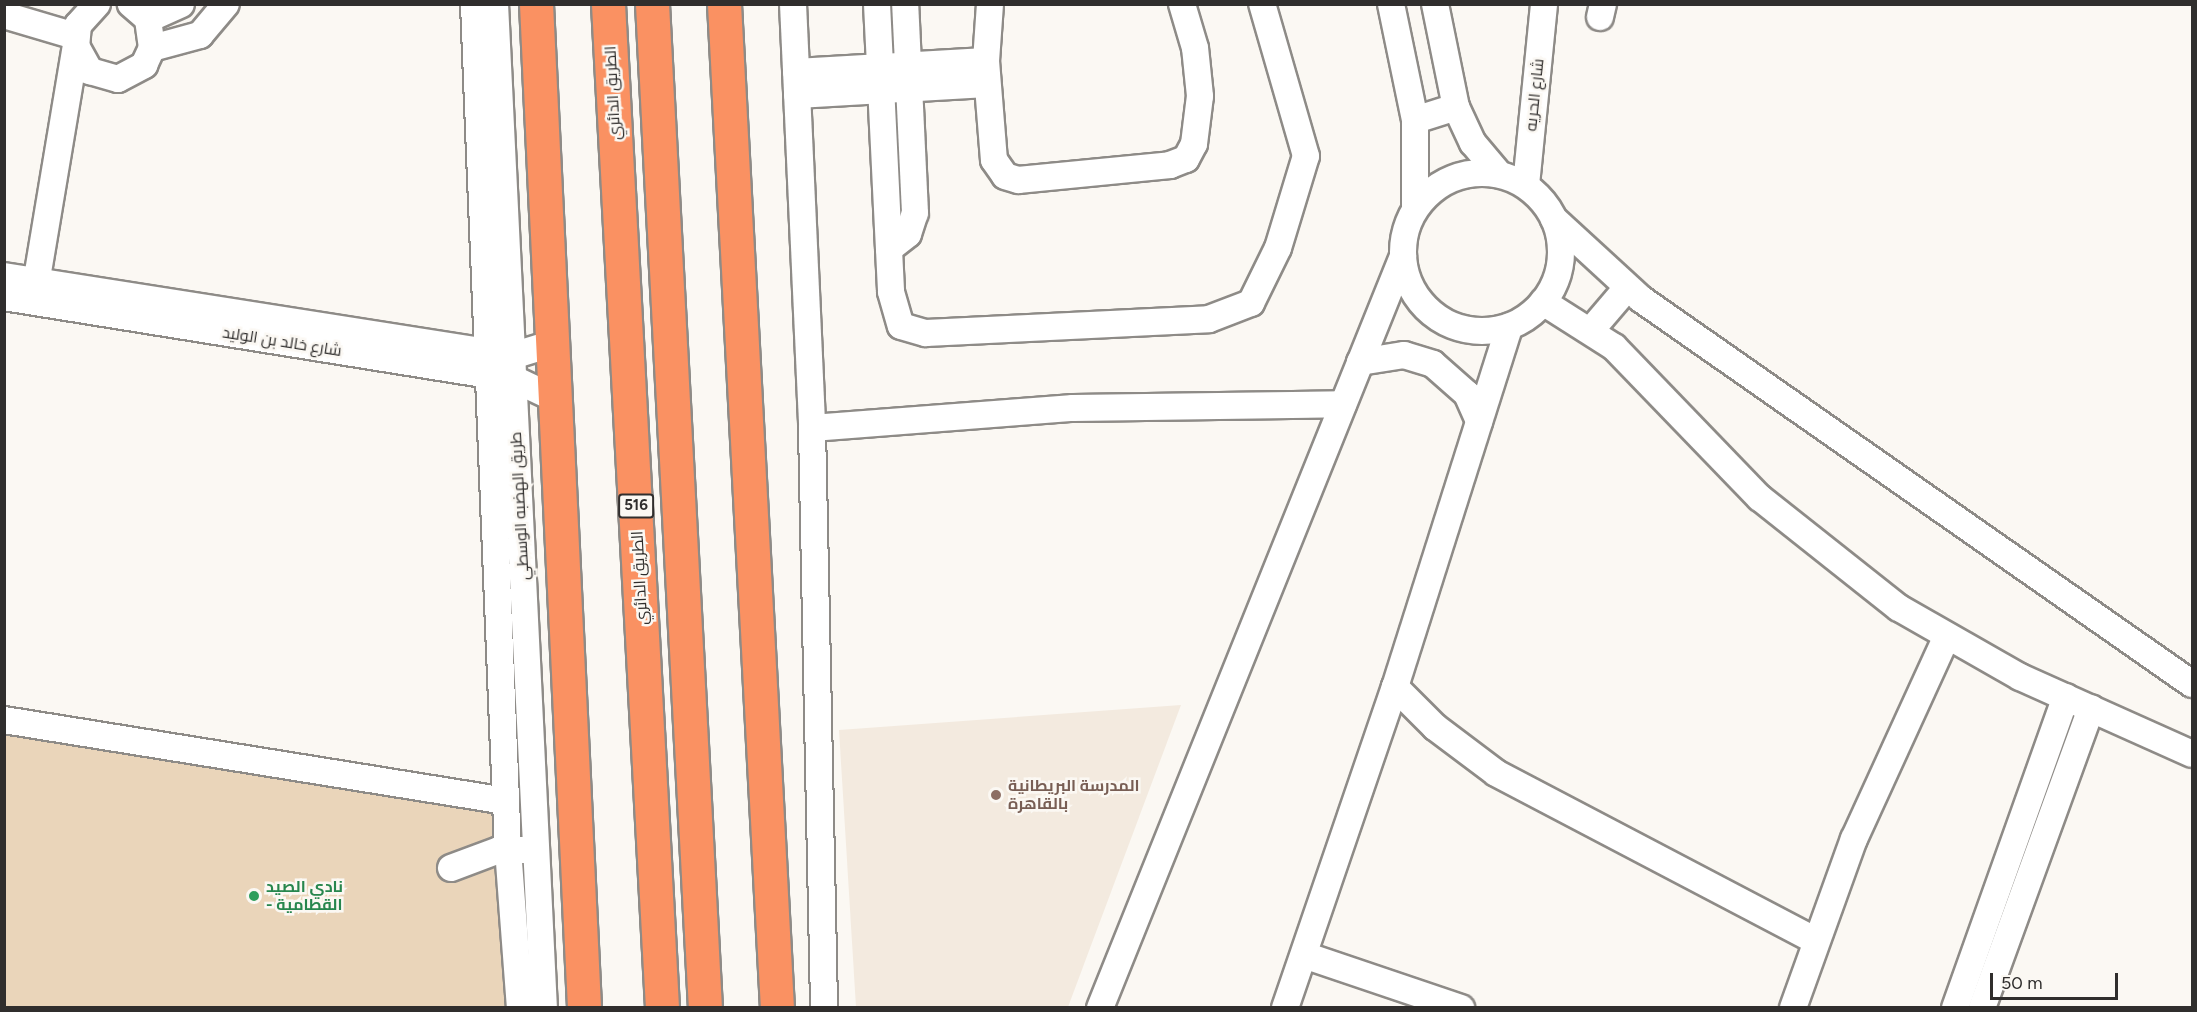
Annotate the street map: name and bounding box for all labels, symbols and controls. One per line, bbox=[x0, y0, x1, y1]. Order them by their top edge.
street label: الطريق الدائري bbox=[601, 45, 625, 141]
street label: شارع الحريه bbox=[1522, 58, 1548, 132]
street label: شارع خالد بن الوليد bbox=[221, 323, 343, 361]
street label: طريق الهضبه الوسطي bbox=[507, 431, 533, 581]
road number: 516 bbox=[618, 494, 654, 518]
street label: الطريق الدائري bbox=[628, 530, 652, 626]
place label: المدرسة البريطانية بالقاهرة bbox=[1008, 776, 1139, 814]
marker: المدرسة البريطانية بالقاهرة bbox=[989, 788, 1003, 802]
place label: نادي الصيد - القطامية bbox=[266, 877, 343, 915]
marker: نادي الصيد - القطامية bbox=[247, 889, 261, 903]
scale bar bbox=[1993, 961, 2120, 999]
text: 50 m bbox=[2001, 972, 2043, 994]

